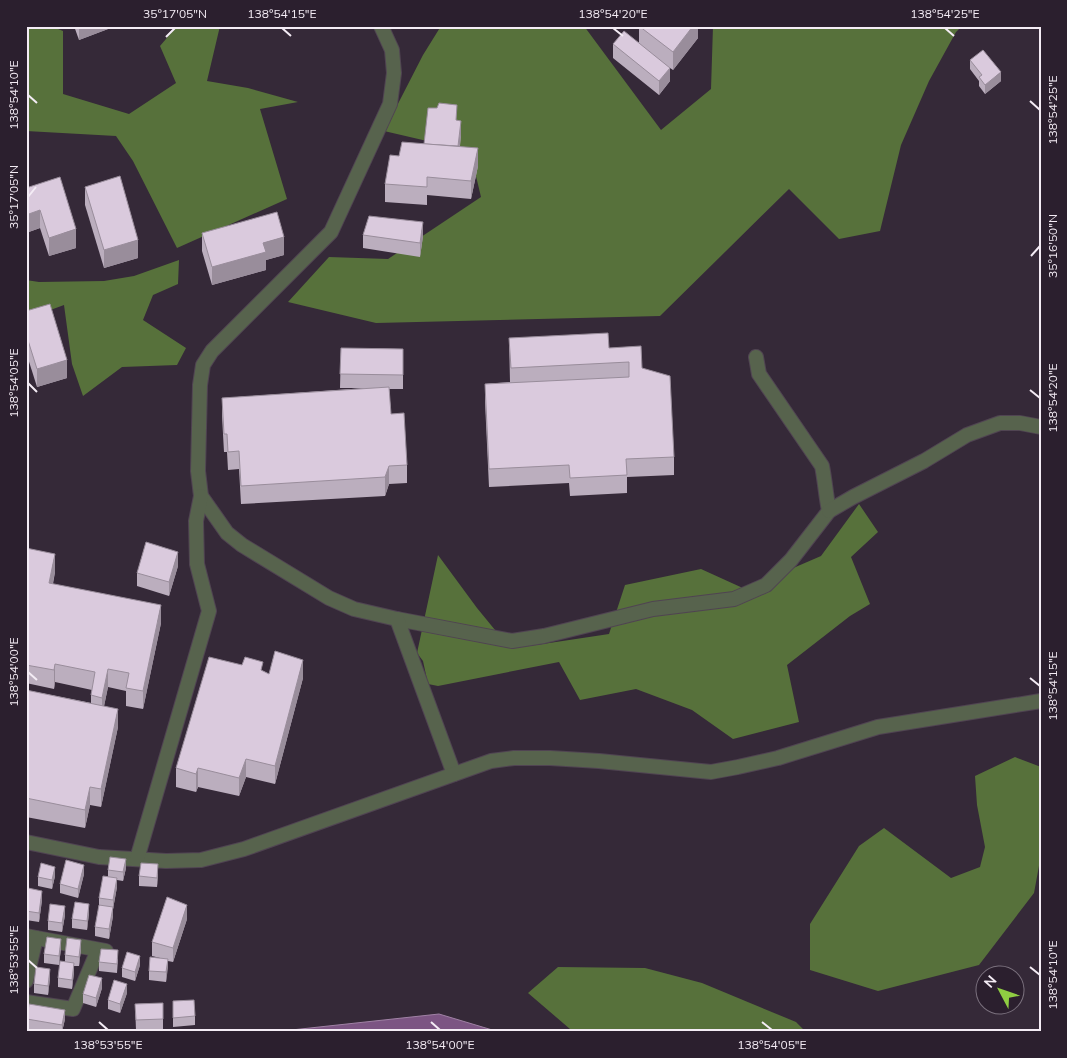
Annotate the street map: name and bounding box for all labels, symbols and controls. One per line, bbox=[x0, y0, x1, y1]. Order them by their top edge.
text: 35°17'05"N bbox=[143, 6, 207, 21]
text: 138°54'15"E bbox=[247, 6, 317, 21]
text: 138°54'20"E bbox=[578, 6, 648, 21]
text: 138°54'25"E bbox=[910, 6, 980, 21]
text: 138°54'10"E bbox=[6, 60, 21, 130]
text: 138°54'25"E bbox=[1045, 75, 1060, 145]
text: 35°17'05"N bbox=[6, 165, 21, 229]
text: 35°16'50"N bbox=[1045, 214, 1060, 278]
text: 138°54'05"E bbox=[6, 348, 21, 418]
text: 138°54'20"E bbox=[1045, 363, 1060, 433]
text: 138°54'00"E bbox=[6, 637, 21, 707]
text: 138°54'15"E bbox=[1045, 651, 1060, 721]
text: 138°53'55"E bbox=[6, 925, 21, 995]
text: 138°54'10"E bbox=[1045, 940, 1060, 1010]
north arrow bbox=[974, 966, 1024, 1016]
text: N bbox=[980, 972, 1000, 991]
text: 138°53'55"E bbox=[73, 1037, 143, 1052]
text: 138°54'00"E bbox=[405, 1037, 475, 1052]
text: 138°54'05"E bbox=[737, 1037, 807, 1052]

